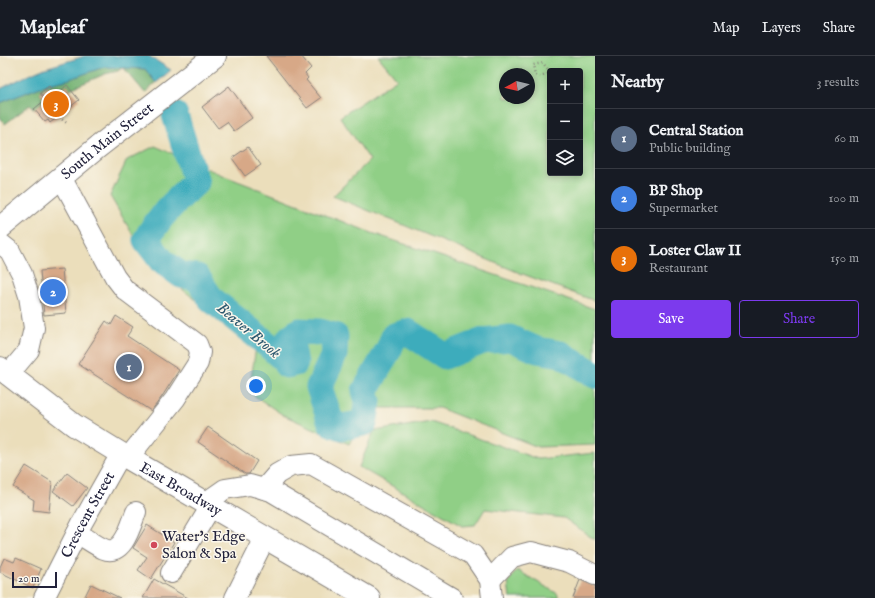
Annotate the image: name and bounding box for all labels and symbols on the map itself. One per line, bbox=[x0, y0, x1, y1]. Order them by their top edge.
north arrow bbox=[499, 68, 535, 104]
pin: 3 bbox=[43, 89, 69, 119]
street label: South Main Street bbox=[57, 98, 157, 183]
pin: 2 bbox=[40, 277, 66, 307]
water label: Beaver Brook bbox=[212, 298, 285, 364]
pin: 1 bbox=[116, 352, 142, 382]
your location bbox=[246, 376, 266, 396]
street label: East Broadway bbox=[136, 457, 226, 520]
street label: Crescent Street bbox=[56, 468, 119, 561]
place label: Water's Edge Salon & Spa bbox=[162, 527, 245, 563]
marker: Water's Edge Salon & Spa bbox=[149, 540, 159, 550]
scale bar bbox=[12, 570, 57, 589]

